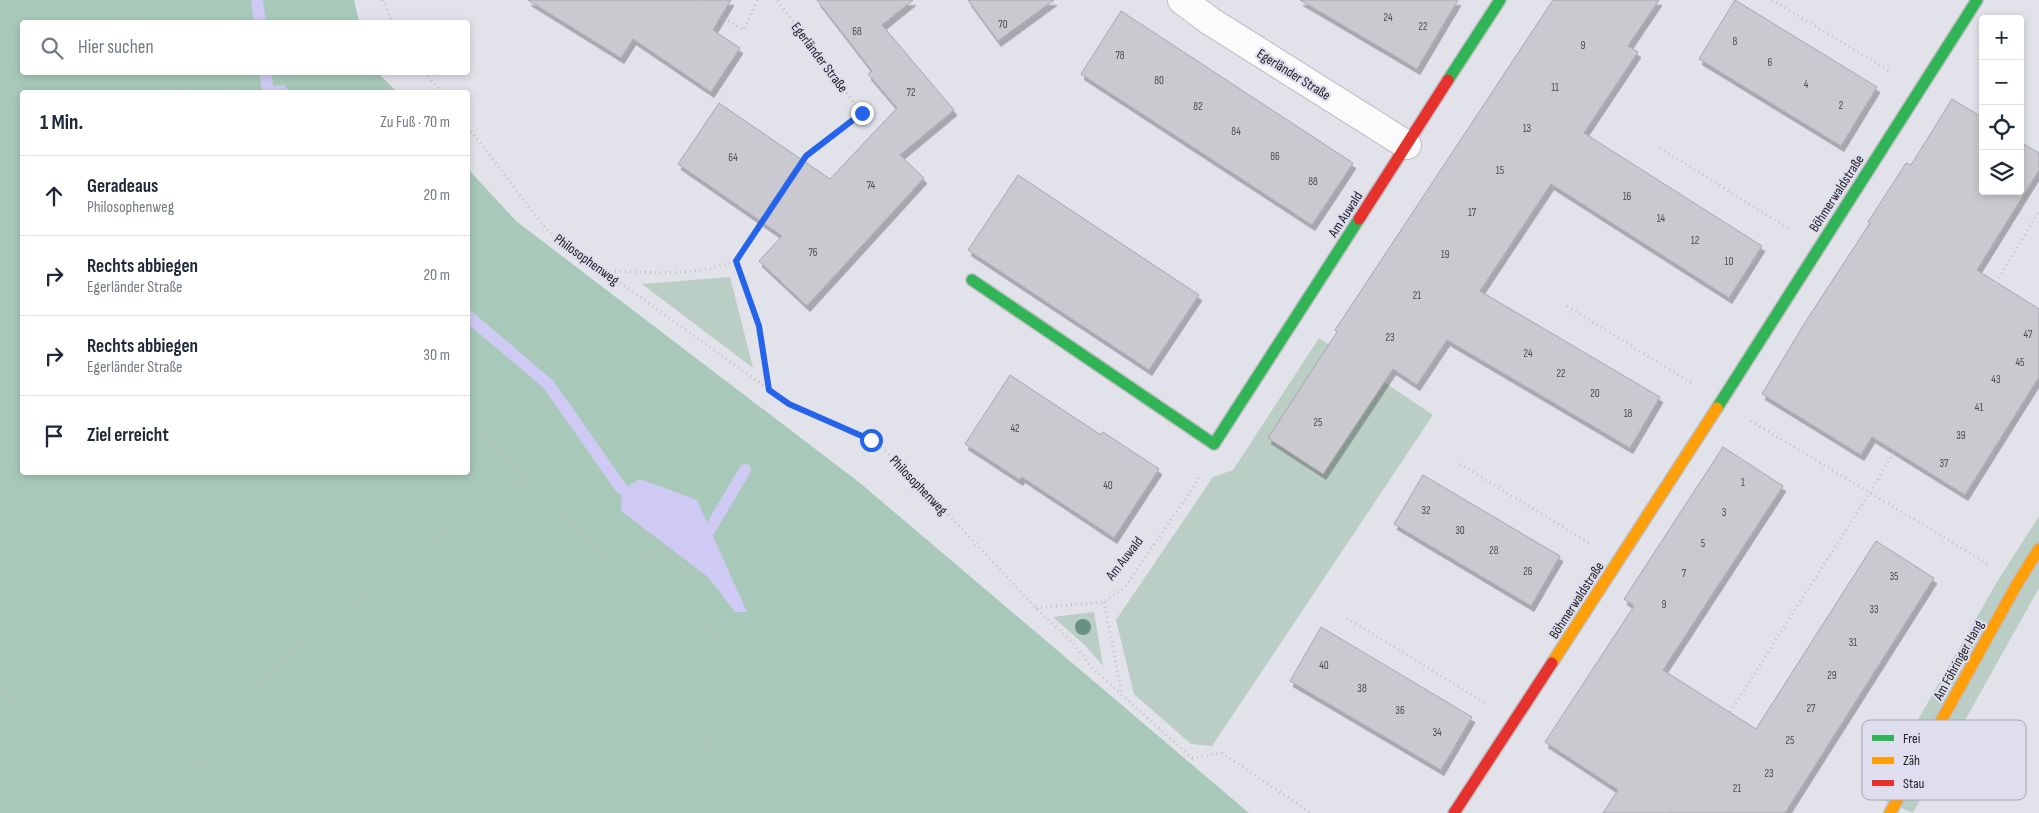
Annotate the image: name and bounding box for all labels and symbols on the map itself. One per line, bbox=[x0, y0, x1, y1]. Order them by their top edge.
house number: 24 bbox=[1383, 11, 1393, 24]
house number: 70 bbox=[998, 18, 1008, 31]
street label: Egerländer Straße bbox=[788, 19, 852, 96]
house number: 22 bbox=[1418, 20, 1428, 33]
house number: 68 bbox=[852, 25, 862, 38]
house number: 8 bbox=[1733, 35, 1738, 48]
house number: 9 bbox=[1581, 39, 1586, 52]
street label: Egerländer Straße bbox=[1254, 45, 1334, 104]
house number: 78 bbox=[1115, 49, 1125, 62]
house number: 6 bbox=[1768, 56, 1773, 69]
house number: 80 bbox=[1154, 74, 1164, 87]
house number: 4 bbox=[1804, 78, 1809, 91]
house number: 11 bbox=[1551, 81, 1559, 94]
house number: 72 bbox=[907, 86, 916, 99]
house number: 2 bbox=[1839, 99, 1844, 112]
house number: 82 bbox=[1193, 100, 1203, 113]
route end bbox=[851, 102, 874, 125]
house number: 13 bbox=[1523, 122, 1532, 135]
house number: 84 bbox=[1231, 125, 1241, 138]
house number: 86 bbox=[1270, 150, 1280, 163]
house number: 64 bbox=[728, 151, 738, 164]
street label: Böhmerwaldstraße bbox=[1805, 152, 1868, 235]
house number: 15 bbox=[1496, 164, 1504, 177]
house number: 88 bbox=[1308, 175, 1318, 188]
house number: 74 bbox=[867, 179, 876, 192]
street label: Am Auwald bbox=[1324, 188, 1366, 241]
house number: 16 bbox=[1623, 190, 1632, 203]
house number: 17 bbox=[1468, 206, 1477, 219]
house number: 14 bbox=[1657, 212, 1666, 225]
street label: Philosophenweg bbox=[551, 230, 623, 289]
house number: 12 bbox=[1691, 234, 1700, 247]
house number: 76 bbox=[808, 246, 818, 259]
house number: 19 bbox=[1441, 248, 1449, 261]
house number: 10 bbox=[1725, 255, 1733, 268]
house number: 21 bbox=[1413, 289, 1421, 302]
house number: 47 bbox=[2024, 328, 2033, 341]
house number: 23 bbox=[1385, 331, 1395, 344]
house number: 24 bbox=[1523, 347, 1533, 360]
house number: 45 bbox=[2015, 356, 2025, 369]
house number: 22 bbox=[1556, 367, 1566, 380]
house number: 43 bbox=[1991, 373, 2001, 386]
house number: 20 bbox=[1590, 387, 1600, 400]
house number: 41 bbox=[1975, 401, 1983, 414]
house number: 18 bbox=[1624, 407, 1633, 420]
house number: 25 bbox=[1314, 416, 1322, 429]
house number: 42 bbox=[1010, 422, 1020, 435]
route start bbox=[860, 429, 883, 452]
house number: 39 bbox=[1956, 429, 1966, 442]
street label: Philosophenweg bbox=[886, 452, 951, 519]
house number: 37 bbox=[1939, 457, 1949, 470]
house number: 1 bbox=[1741, 476, 1745, 489]
house number: 40 bbox=[1103, 479, 1113, 492]
house number: 32 bbox=[1421, 504, 1431, 517]
house number: 3 bbox=[1722, 506, 1727, 519]
house number: 30 bbox=[1455, 524, 1465, 537]
street label: Am Auwald bbox=[1101, 533, 1147, 584]
house number: 5 bbox=[1701, 537, 1705, 550]
house number: 28 bbox=[1489, 544, 1499, 557]
street label: Böhmerwaldstraße bbox=[1545, 559, 1608, 642]
house number: 26 bbox=[1523, 565, 1533, 578]
house number: 7 bbox=[1682, 567, 1687, 580]
house number: 35 bbox=[1889, 570, 1899, 583]
house number: 9 bbox=[1662, 598, 1667, 611]
house number: 33 bbox=[1869, 603, 1879, 616]
street label: Am Föhringer Hang bbox=[1929, 617, 1988, 704]
house number: 31 bbox=[1849, 636, 1857, 649]
house number: 40 bbox=[1319, 659, 1329, 672]
house number: 29 bbox=[1827, 669, 1837, 682]
house number: 38 bbox=[1357, 682, 1367, 695]
house number: 27 bbox=[1807, 702, 1816, 715]
house number: 36 bbox=[1395, 704, 1405, 717]
legend bbox=[1862, 720, 2026, 800]
house number: 34 bbox=[1432, 726, 1442, 739]
text: Frei bbox=[1903, 730, 1920, 747]
house number: 25 bbox=[1786, 734, 1794, 747]
text: Zäh bbox=[1903, 752, 1920, 769]
house number: 23 bbox=[1764, 767, 1774, 780]
text: Stau bbox=[1903, 775, 1925, 792]
house number: 21 bbox=[1733, 782, 1741, 795]

